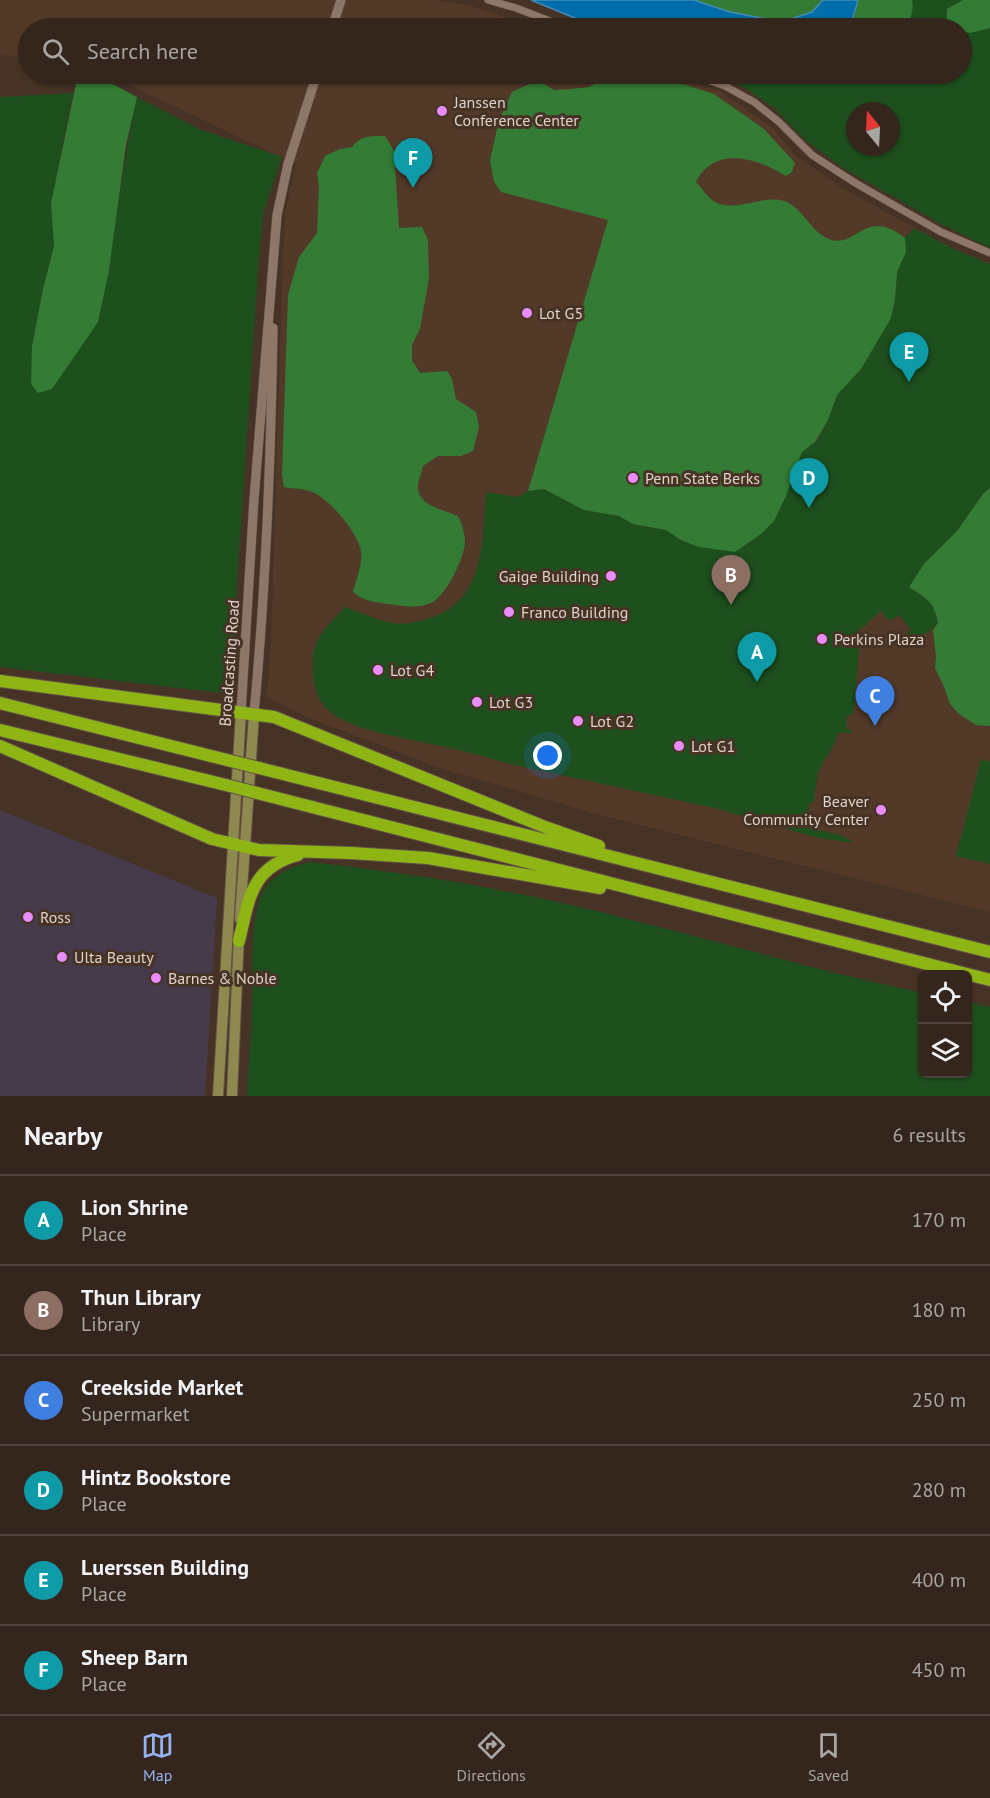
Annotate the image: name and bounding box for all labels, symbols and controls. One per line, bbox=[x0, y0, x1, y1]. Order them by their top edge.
search box bbox=[18, 18, 972, 84]
icon: search bbox=[39, 35, 72, 68]
text: Search here bbox=[87, 37, 198, 65]
place label: Janssen Conference Center bbox=[453, 92, 579, 130]
north arrow bbox=[846, 102, 900, 156]
marker: Janssen Conference Center bbox=[435, 104, 449, 118]
pin: F bbox=[394, 138, 432, 188]
place label: Lot G5 bbox=[539, 303, 583, 323]
marker: Lot G5 bbox=[520, 306, 534, 320]
pin: E bbox=[890, 332, 928, 382]
pin: D bbox=[790, 458, 828, 508]
place label: Penn State Berks bbox=[645, 468, 760, 488]
marker: Penn State Berks bbox=[626, 471, 640, 485]
pin: B bbox=[712, 556, 750, 605]
place label: Gaige Building bbox=[499, 566, 599, 586]
marker: Gaige Building bbox=[604, 569, 618, 583]
street label: Broadcasting Road bbox=[215, 599, 243, 727]
place label: Franco Building bbox=[521, 602, 628, 622]
marker: Franco Building bbox=[502, 605, 516, 619]
place label: Perkins Plaza bbox=[834, 629, 924, 649]
pin: A bbox=[738, 632, 777, 682]
marker: Perkins Plaza bbox=[815, 632, 829, 646]
place label: Lot G4 bbox=[390, 660, 434, 680]
marker: Lot G4 bbox=[371, 663, 385, 677]
pin: C bbox=[856, 676, 894, 726]
place label: Lot G3 bbox=[489, 692, 533, 712]
marker: Lot G3 bbox=[470, 695, 484, 709]
place label: Lot G2 bbox=[590, 711, 634, 731]
marker: Lot G2 bbox=[571, 714, 585, 728]
place label: Lot G1 bbox=[691, 736, 735, 756]
marker: Lot G1 bbox=[672, 739, 686, 753]
your location bbox=[533, 741, 562, 770]
place label: Beaver Community Center bbox=[743, 791, 870, 829]
marker: Beaver Community Center bbox=[874, 803, 888, 817]
place label: Ross bbox=[40, 907, 71, 927]
marker: Ross bbox=[21, 910, 35, 924]
place label: Ulta Beauty bbox=[74, 947, 154, 967]
marker: Ulta Beauty bbox=[55, 950, 69, 964]
place label: Barnes & Noble bbox=[168, 968, 277, 988]
map controls bbox=[918, 970, 972, 1078]
button: locate bbox=[918, 970, 972, 1024]
marker: Barnes & Noble bbox=[149, 971, 163, 985]
button: layers bbox=[918, 1024, 972, 1078]
text: Nearby bbox=[24, 1119, 102, 1152]
text: 6 results bbox=[893, 1122, 966, 1148]
text: Lion Shrine bbox=[81, 1193, 188, 1221]
text: A bbox=[37, 1207, 50, 1233]
text: 170 m bbox=[912, 1207, 966, 1233]
text: Place bbox=[81, 1221, 127, 1247]
text: Thun Library bbox=[81, 1283, 201, 1311]
text: B bbox=[38, 1297, 49, 1323]
text: 180 m bbox=[912, 1297, 966, 1323]
text: Library bbox=[81, 1311, 140, 1337]
text: Creekside Market bbox=[81, 1373, 243, 1401]
text: C bbox=[38, 1387, 49, 1413]
text: 250 m bbox=[912, 1387, 966, 1413]
text: Supermarket bbox=[81, 1401, 189, 1427]
text: Hintz Bookstore bbox=[81, 1463, 231, 1491]
text: D bbox=[37, 1477, 50, 1503]
text: 280 m bbox=[912, 1477, 966, 1503]
text: Place bbox=[81, 1491, 127, 1517]
text: Luerssen Building bbox=[81, 1553, 249, 1581]
text: E bbox=[38, 1567, 49, 1593]
text: 400 m bbox=[912, 1567, 966, 1593]
text: Place bbox=[81, 1581, 127, 1607]
text: Sheep Barn bbox=[81, 1643, 188, 1671]
text: F bbox=[38, 1657, 49, 1683]
text: 450 m bbox=[912, 1657, 966, 1683]
text: Place bbox=[81, 1671, 127, 1697]
tab: Map bbox=[141, 1729, 174, 1785]
tab: Directions bbox=[457, 1729, 526, 1785]
tab: Saved bbox=[808, 1729, 849, 1785]

